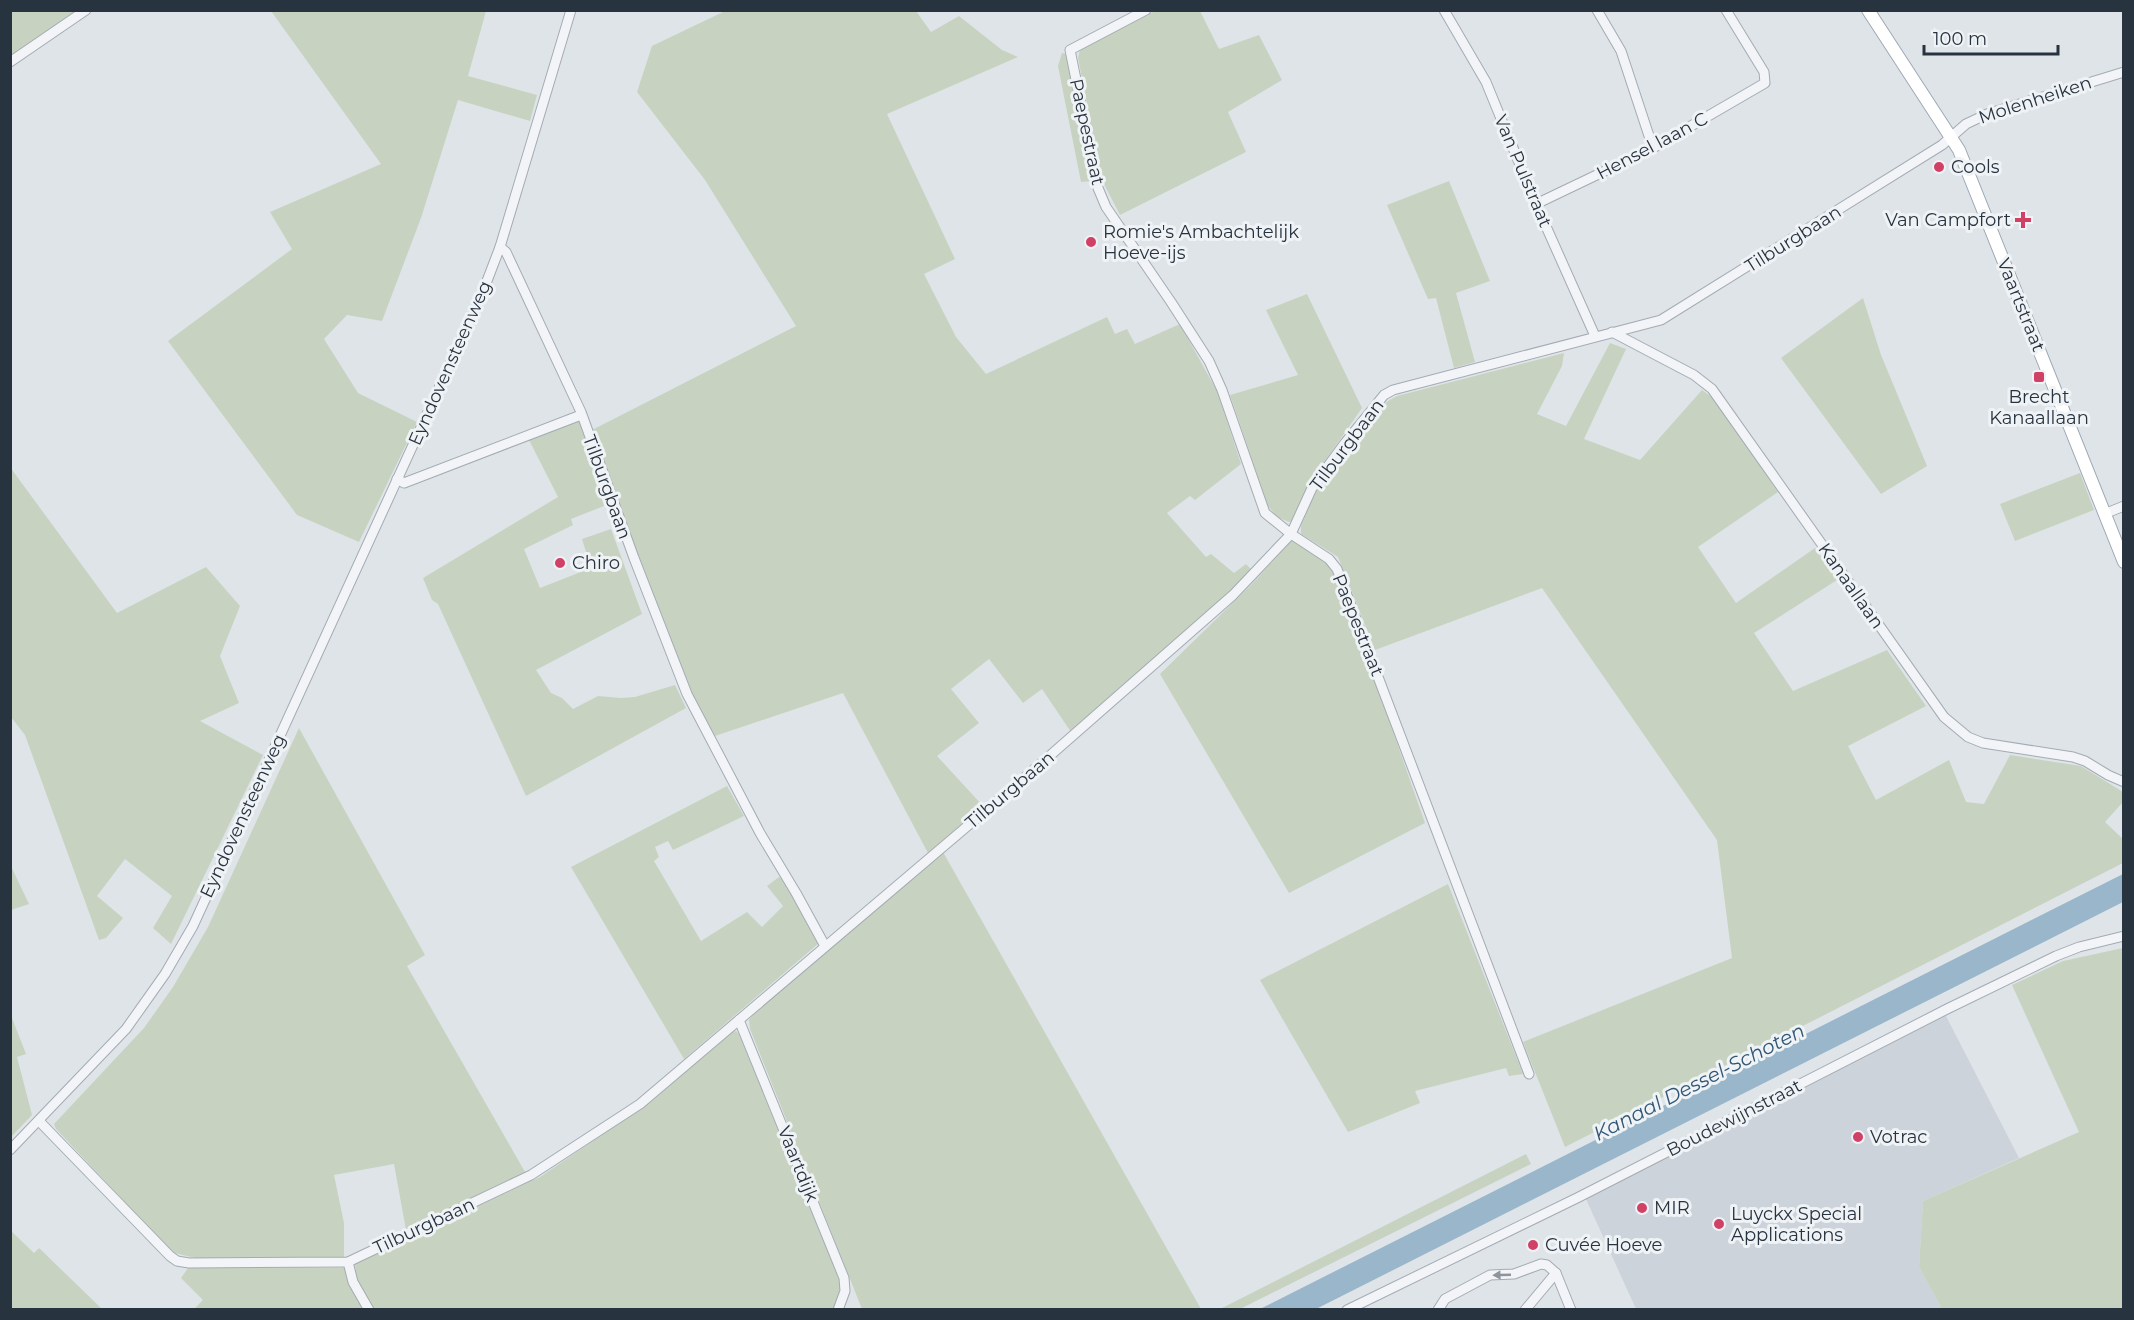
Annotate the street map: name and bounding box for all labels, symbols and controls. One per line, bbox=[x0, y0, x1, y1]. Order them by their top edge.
scale bar bbox=[1924, 18, 2058, 56]
text: 100 m bbox=[1933, 28, 1987, 50]
street label: Molenheiken bbox=[1976, 71, 2094, 129]
street label: Paepestraat bbox=[1065, 77, 1109, 187]
street label: Hensel laan C bbox=[1593, 107, 1712, 184]
street label: Van Pulstraat bbox=[1489, 111, 1557, 231]
place label: Cools bbox=[1951, 156, 2000, 178]
marker: Cools bbox=[1932, 160, 1946, 174]
street label: Tilburgbaan bbox=[1741, 201, 1845, 277]
place label: Van Campfort bbox=[1885, 209, 2011, 231]
marker: Van Campfort bbox=[2016, 213, 2030, 227]
place label: Romie's Ambachtelijk Hoeve-ijs bbox=[1103, 221, 1299, 264]
marker: Romie's Ambachtelijk Hoeve-ijs bbox=[1084, 235, 1098, 249]
street label: Vaartstraat bbox=[1992, 255, 2050, 355]
street label: Eyndovensteenweg bbox=[404, 277, 496, 449]
marker: Brecht Kanaallaan bbox=[2032, 370, 2046, 384]
place label: Brecht Kanaallaan bbox=[1989, 386, 2089, 429]
street label: Tilburgbaan bbox=[1305, 395, 1389, 495]
street label: Tilburgbaan bbox=[578, 432, 636, 542]
street label: Kanaallaan bbox=[1813, 539, 1889, 633]
place label: Chiro bbox=[572, 552, 620, 574]
marker: Chiro bbox=[553, 556, 567, 570]
street label: Paepestraat bbox=[1328, 571, 1388, 679]
street label: Eyndovensteenweg bbox=[195, 731, 291, 901]
street label: Tilburgbaan bbox=[961, 746, 1059, 834]
water label: Kanaal Dessel-Schoten bbox=[1589, 1018, 1809, 1146]
street label: Boudewijnstraat bbox=[1663, 1074, 1805, 1162]
street label: Vaartdijk bbox=[773, 1123, 823, 1205]
place label: Votrac bbox=[1870, 1126, 1927, 1148]
marker: Votrac bbox=[1851, 1130, 1865, 1144]
street label: Tilburgbaan bbox=[370, 1193, 478, 1259]
place label: MIR bbox=[1654, 1197, 1690, 1219]
marker: MIR bbox=[1635, 1201, 1649, 1215]
place label: Luyckx Special Applications bbox=[1731, 1203, 1862, 1246]
marker: Luyckx Special Applications bbox=[1712, 1217, 1726, 1231]
place label: Cuvée Hoeve bbox=[1545, 1234, 1663, 1256]
marker: Cuvée Hoeve bbox=[1526, 1238, 1540, 1252]
one-way arrow bbox=[1493, 1270, 1512, 1279]

